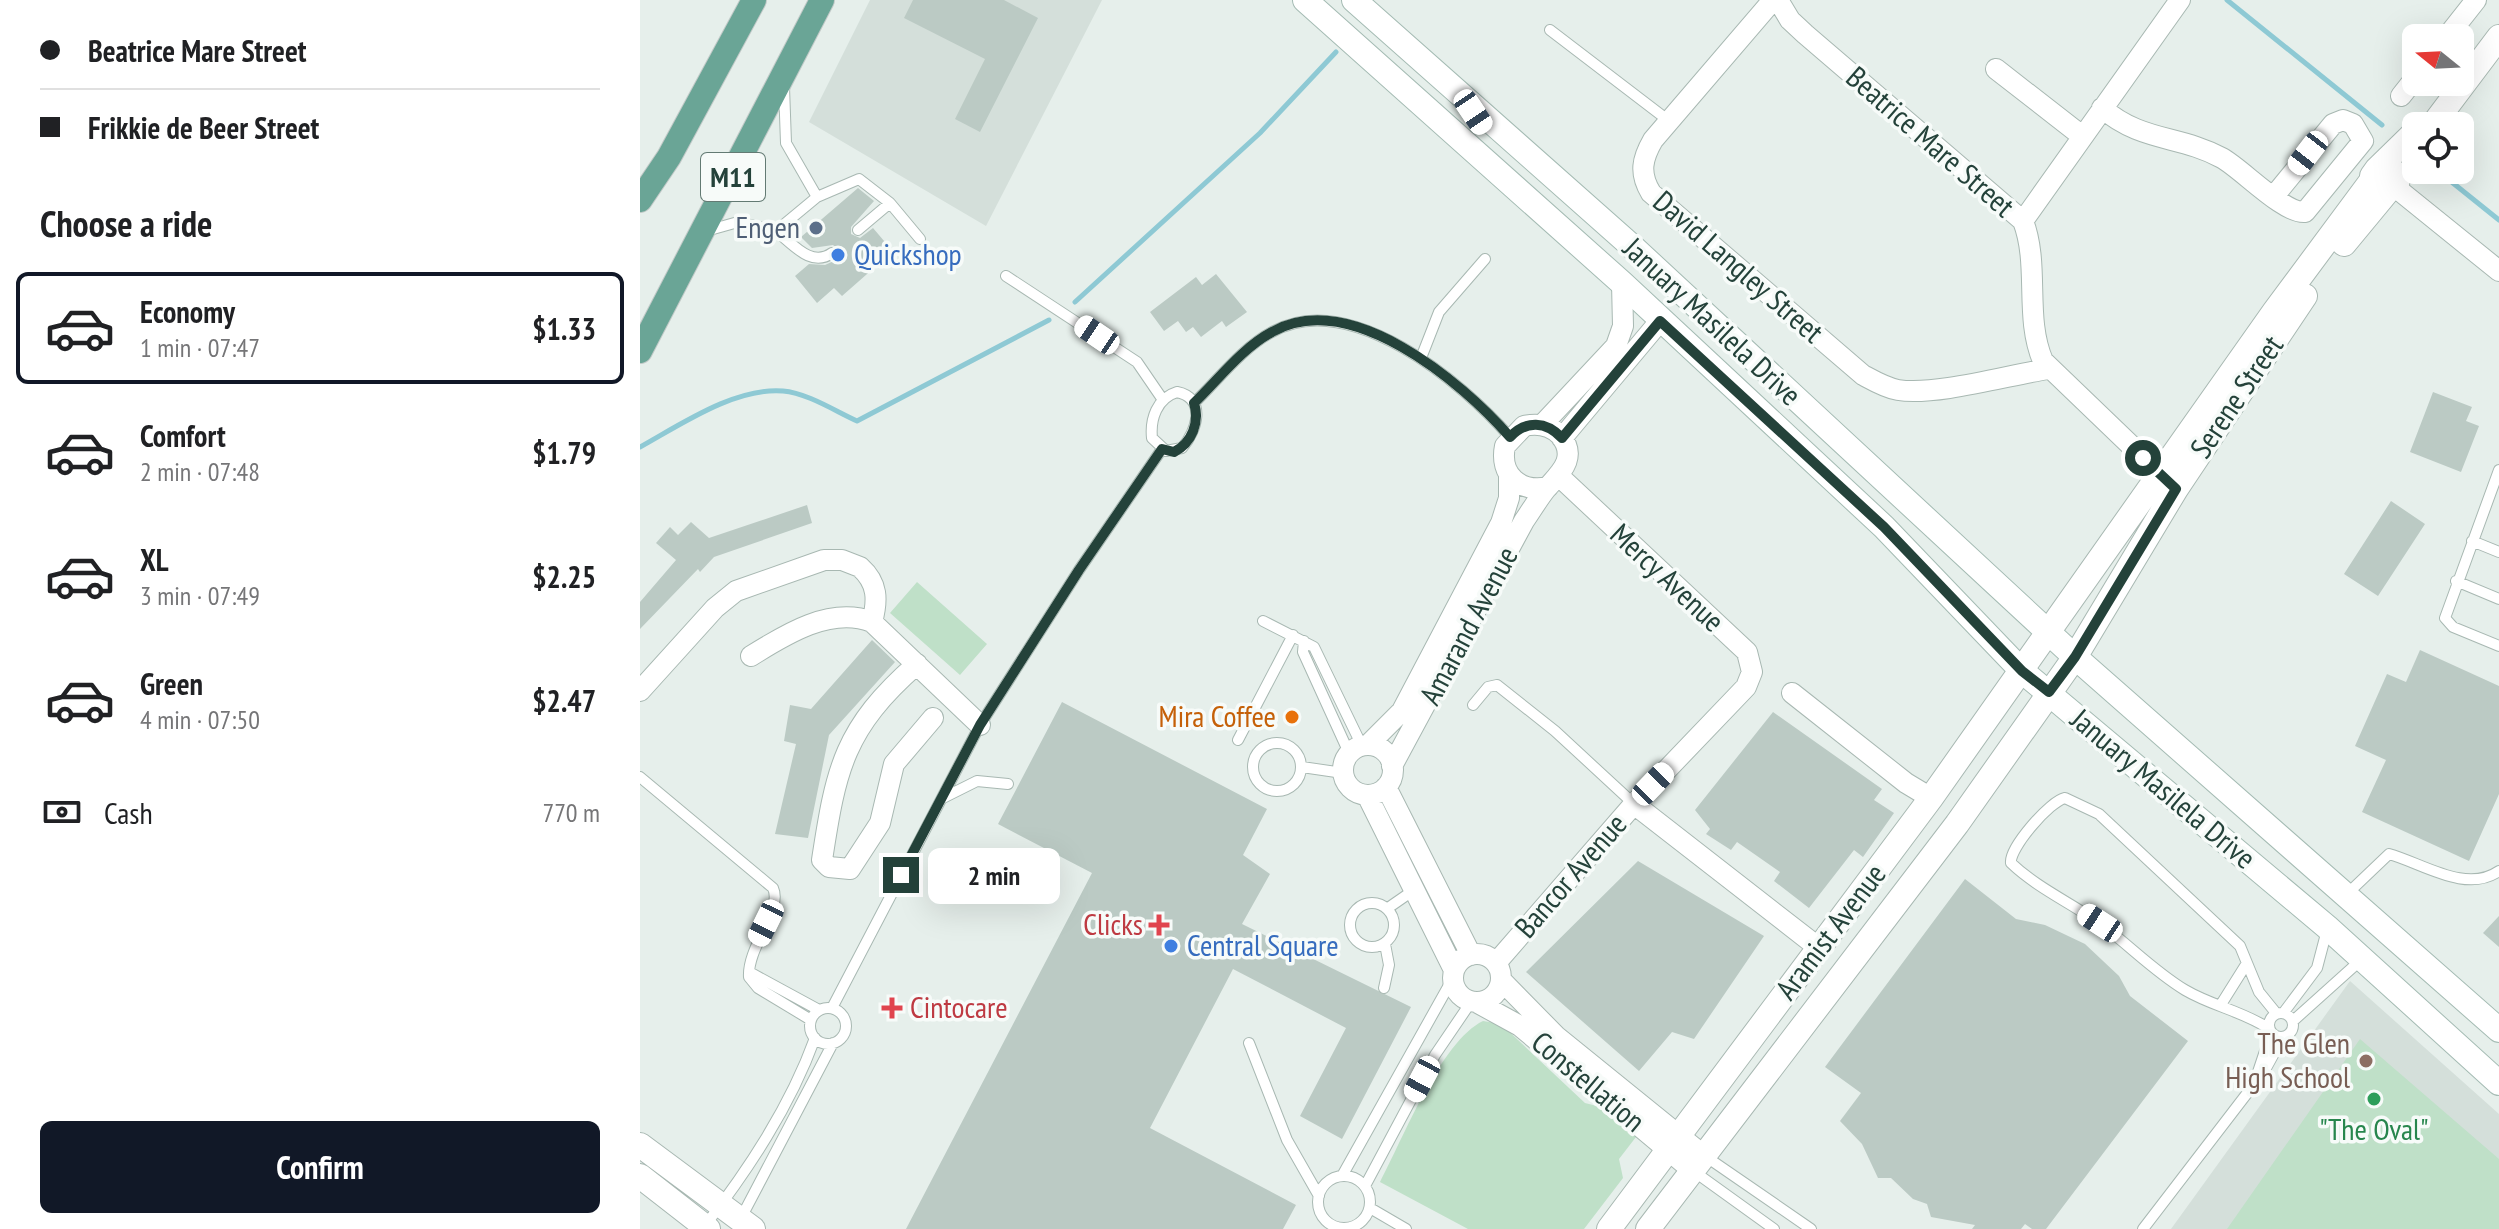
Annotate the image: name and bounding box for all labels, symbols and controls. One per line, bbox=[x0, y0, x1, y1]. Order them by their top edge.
north arrow bbox=[2402, 24, 2474, 96]
map controls bbox=[2402, 24, 2474, 184]
text: Beatrice Mare Street bbox=[88, 31, 307, 70]
street label: Beatrice Mare Street bbox=[1839, 57, 2024, 225]
car bbox=[1450, 85, 1496, 139]
text: Frikkie de Beer Street bbox=[88, 108, 319, 147]
button: locate bbox=[2402, 112, 2474, 184]
car bbox=[2284, 127, 2332, 179]
road number: M11 bbox=[701, 153, 765, 201]
street label: David Langley Street bbox=[1646, 181, 1833, 351]
text: Choose a ride bbox=[40, 200, 212, 247]
place label: Engen bbox=[735, 207, 800, 246]
marker: Engen bbox=[807, 219, 825, 237]
street label: January Masilela Drive bbox=[1615, 228, 1810, 413]
place label: Quickshop bbox=[854, 234, 962, 273]
marker: Quickshop bbox=[829, 246, 847, 264]
icon: car bbox=[44, 292, 116, 364]
text: Economy bbox=[140, 292, 235, 331]
text: $1.33 bbox=[532, 309, 596, 348]
car bbox=[1070, 312, 1124, 358]
street label: Serene Street bbox=[2180, 327, 2291, 465]
text: 1 min · 07:47 bbox=[140, 331, 260, 364]
icon: car bbox=[44, 416, 116, 488]
text: Comfort bbox=[140, 416, 226, 455]
text: $1.79 bbox=[532, 433, 596, 472]
route start bbox=[2125, 440, 2161, 476]
text: 2 min · 07:48 bbox=[140, 455, 260, 488]
street label: Mercy Avenue bbox=[1603, 514, 1733, 640]
icon: car bbox=[44, 540, 116, 612]
text: XL bbox=[140, 540, 169, 579]
street label: Amarand Avenue bbox=[1410, 540, 1526, 711]
text: $2.25 bbox=[532, 557, 596, 596]
text: 3 min · 07:49 bbox=[140, 579, 260, 612]
icon: car bbox=[44, 664, 116, 736]
text: Green bbox=[140, 664, 203, 703]
text: $2.47 bbox=[532, 681, 596, 720]
place label: Mira Coffee bbox=[1159, 696, 1276, 735]
street label: January Masilela Drive bbox=[2063, 699, 2264, 877]
text: 4 min · 07:50 bbox=[140, 703, 260, 736]
marker: Mira Coffee bbox=[1283, 708, 1301, 726]
car bbox=[1628, 758, 1678, 810]
icon: cash bbox=[40, 790, 84, 834]
text: Cash bbox=[104, 793, 153, 832]
text: 770 m bbox=[542, 796, 600, 829]
street label: Bancor Avenue bbox=[1505, 805, 1634, 945]
callout: 2 min bbox=[929, 847, 1061, 903]
street label: Aramist Avenue bbox=[1766, 855, 1894, 1007]
route end bbox=[883, 857, 919, 893]
text: 2 min bbox=[968, 859, 1020, 892]
car bbox=[745, 896, 787, 950]
car bbox=[2073, 900, 2127, 946]
place label: Clicks bbox=[1083, 904, 1143, 943]
marker: Clicks bbox=[1150, 916, 1168, 934]
place label: Central Square bbox=[1187, 925, 1339, 964]
marker: Central Square bbox=[1162, 937, 1180, 955]
place label: Cintocare bbox=[910, 987, 1008, 1026]
marker: Cintocare bbox=[881, 997, 903, 1019]
street label: Constellation bbox=[1524, 1022, 1654, 1140]
place label: The Glen High School bbox=[2225, 1023, 2350, 1096]
car bbox=[1400, 1052, 1444, 1106]
marker: The Glen High School bbox=[2357, 1052, 2375, 1070]
marker: "The Oval" bbox=[2365, 1090, 2383, 1108]
place label: "The Oval" bbox=[2319, 1109, 2429, 1148]
button: Confirm bbox=[40, 1121, 600, 1213]

